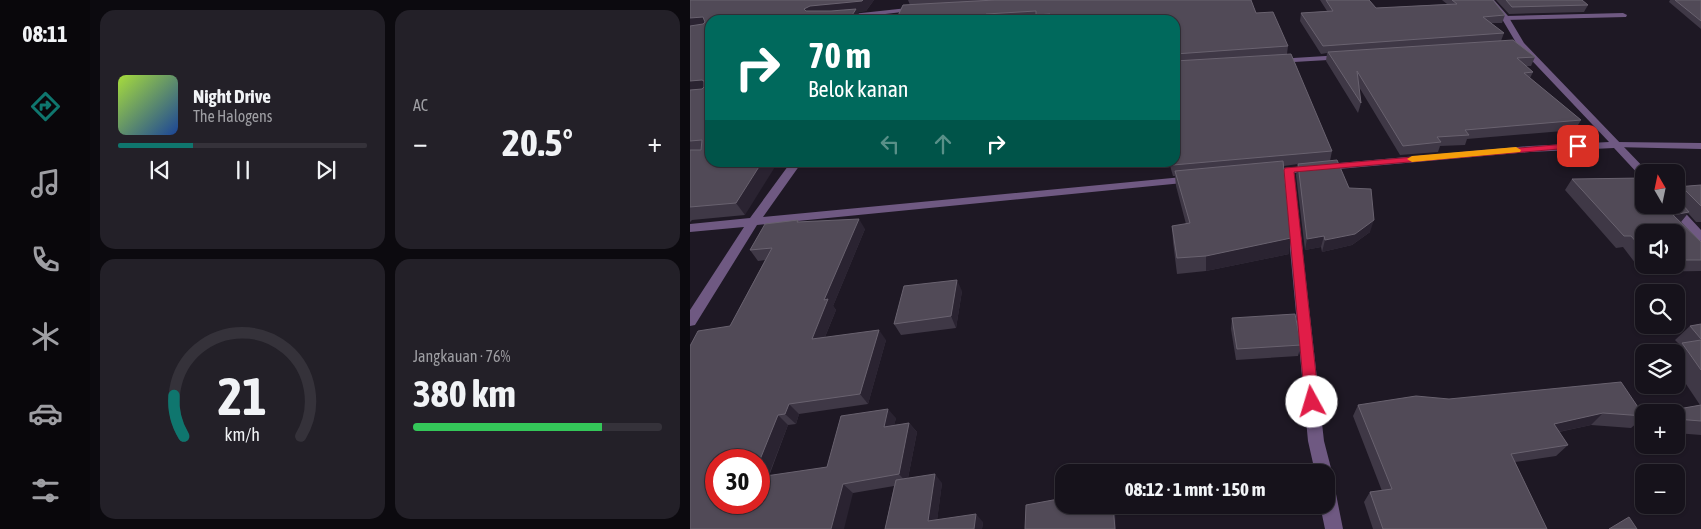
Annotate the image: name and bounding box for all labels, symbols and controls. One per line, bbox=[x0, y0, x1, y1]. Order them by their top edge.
text: 08:11 bbox=[22, 21, 68, 47]
icon: right bbox=[725, 35, 790, 100]
text: 70 m bbox=[808, 35, 871, 75]
text: Belok kanan bbox=[808, 76, 909, 102]
text: Night Drive bbox=[193, 85, 271, 107]
icon: directions bbox=[28, 89, 63, 124]
text: AC bbox=[413, 96, 428, 114]
text: The Halogens bbox=[193, 107, 273, 125]
text: 20.5° bbox=[502, 121, 573, 164]
pin bbox=[1557, 125, 1599, 167]
text: − bbox=[413, 126, 428, 158]
text: + bbox=[647, 126, 662, 158]
icon: left bbox=[876, 130, 904, 158]
icon: ahead bbox=[929, 130, 957, 158]
icon: right bbox=[982, 130, 1010, 158]
icon: arrive bbox=[1564, 132, 1592, 160]
icon: previous bbox=[146, 156, 174, 184]
icon: pause bbox=[229, 156, 257, 184]
icon: next bbox=[312, 156, 340, 184]
north arrow bbox=[1635, 164, 1685, 214]
map controls bbox=[1635, 164, 1685, 514]
icon: music bbox=[28, 166, 63, 201]
button: sound bbox=[1635, 224, 1685, 274]
icon: phone bbox=[28, 242, 63, 277]
button: search bbox=[1635, 284, 1685, 334]
icon: climate bbox=[28, 319, 63, 354]
button: layers bbox=[1635, 344, 1685, 394]
text: Jangkauan · 76% bbox=[413, 347, 510, 365]
text: 21 bbox=[218, 366, 267, 426]
text: 380 km bbox=[413, 372, 516, 415]
position arrow bbox=[1285, 375, 1337, 427]
icon: car bbox=[28, 396, 63, 431]
button: + bbox=[1635, 404, 1685, 454]
text: km/h bbox=[225, 424, 260, 445]
speed limit sign: 30 bbox=[705, 449, 770, 514]
button: − bbox=[1635, 464, 1685, 514]
icon: filters bbox=[28, 473, 63, 508]
text: 08:12 · 1 mnt · 150 m bbox=[1125, 478, 1265, 500]

